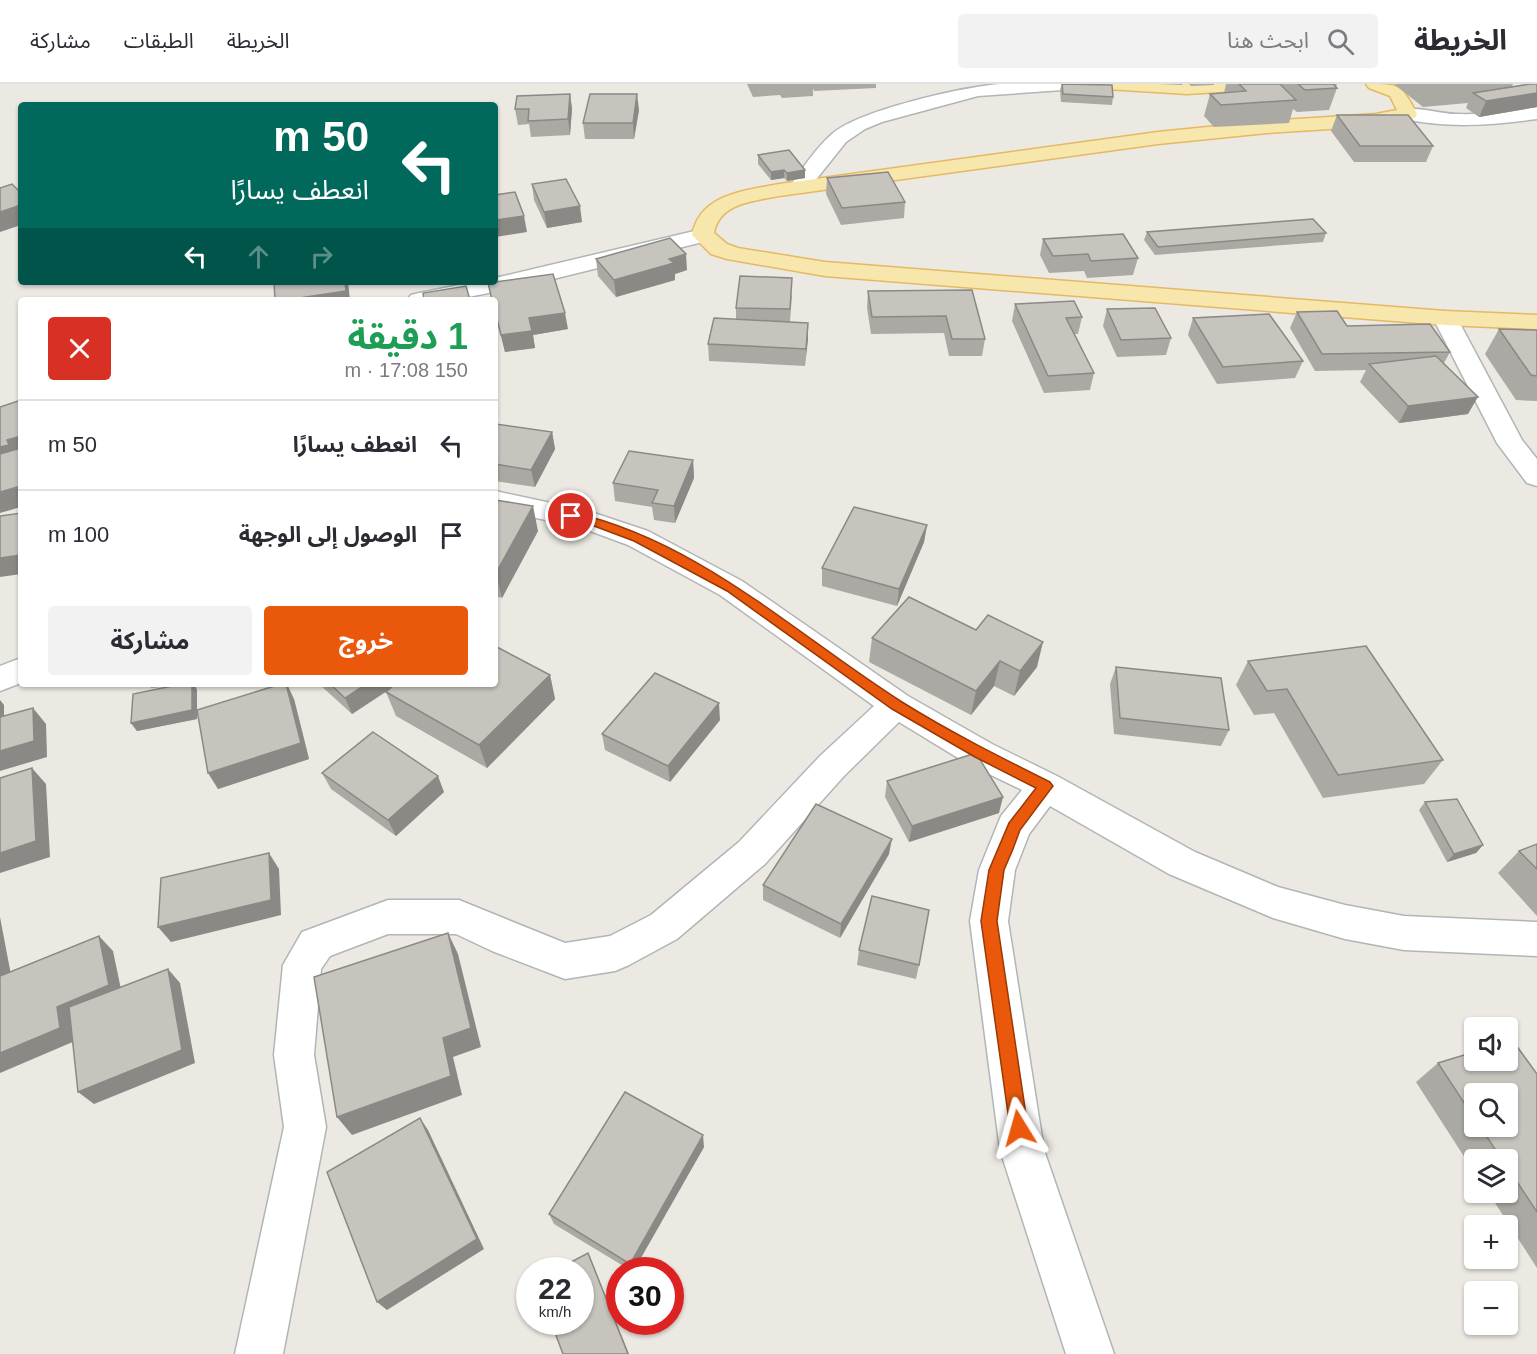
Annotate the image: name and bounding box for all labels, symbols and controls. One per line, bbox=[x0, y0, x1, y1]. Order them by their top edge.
search box bbox=[958, 14, 1378, 68]
icon: search bbox=[1324, 25, 1357, 58]
text: الخريطة bbox=[1414, 25, 1507, 56]
text: ابحث هنا bbox=[1227, 28, 1309, 53]
text: مشاركة bbox=[30, 29, 91, 52]
text: الطبقات bbox=[124, 29, 194, 52]
text: الخريطة bbox=[227, 29, 290, 52]
text: 50 m bbox=[273, 113, 369, 160]
icon: left bbox=[390, 126, 468, 204]
text: انعطف يسارًا bbox=[230, 175, 369, 205]
icon: left bbox=[179, 240, 212, 273]
icon: ahead bbox=[242, 240, 275, 273]
icon: right bbox=[305, 240, 338, 273]
text: 1 دقيقة bbox=[347, 316, 468, 357]
button: close bbox=[48, 317, 111, 380]
text: 150 m · 17:08 bbox=[345, 359, 468, 381]
icon: left bbox=[435, 429, 468, 462]
text: 50 m bbox=[48, 432, 97, 457]
text: انعطف يسارًا bbox=[293, 432, 417, 457]
pin bbox=[545, 490, 596, 541]
icon: arrive bbox=[554, 499, 587, 532]
icon: arrive bbox=[435, 519, 468, 552]
text: 100 m bbox=[48, 522, 109, 547]
text: الوصول إلى الوجهة bbox=[239, 522, 417, 547]
button: مشاركة bbox=[48, 606, 252, 675]
button: خروج bbox=[264, 606, 468, 675]
map controls bbox=[1464, 1017, 1518, 1335]
button: sound bbox=[1464, 1017, 1518, 1071]
button: search bbox=[1464, 1083, 1518, 1137]
position arrow bbox=[987, 1096, 1051, 1160]
button: layers bbox=[1464, 1149, 1518, 1203]
button: + bbox=[1464, 1215, 1518, 1269]
speed limit sign: 30 bbox=[606, 1257, 684, 1335]
text: 22 bbox=[538, 1272, 572, 1305]
button: − bbox=[1464, 1281, 1518, 1335]
text: km/h bbox=[539, 1303, 571, 1320]

